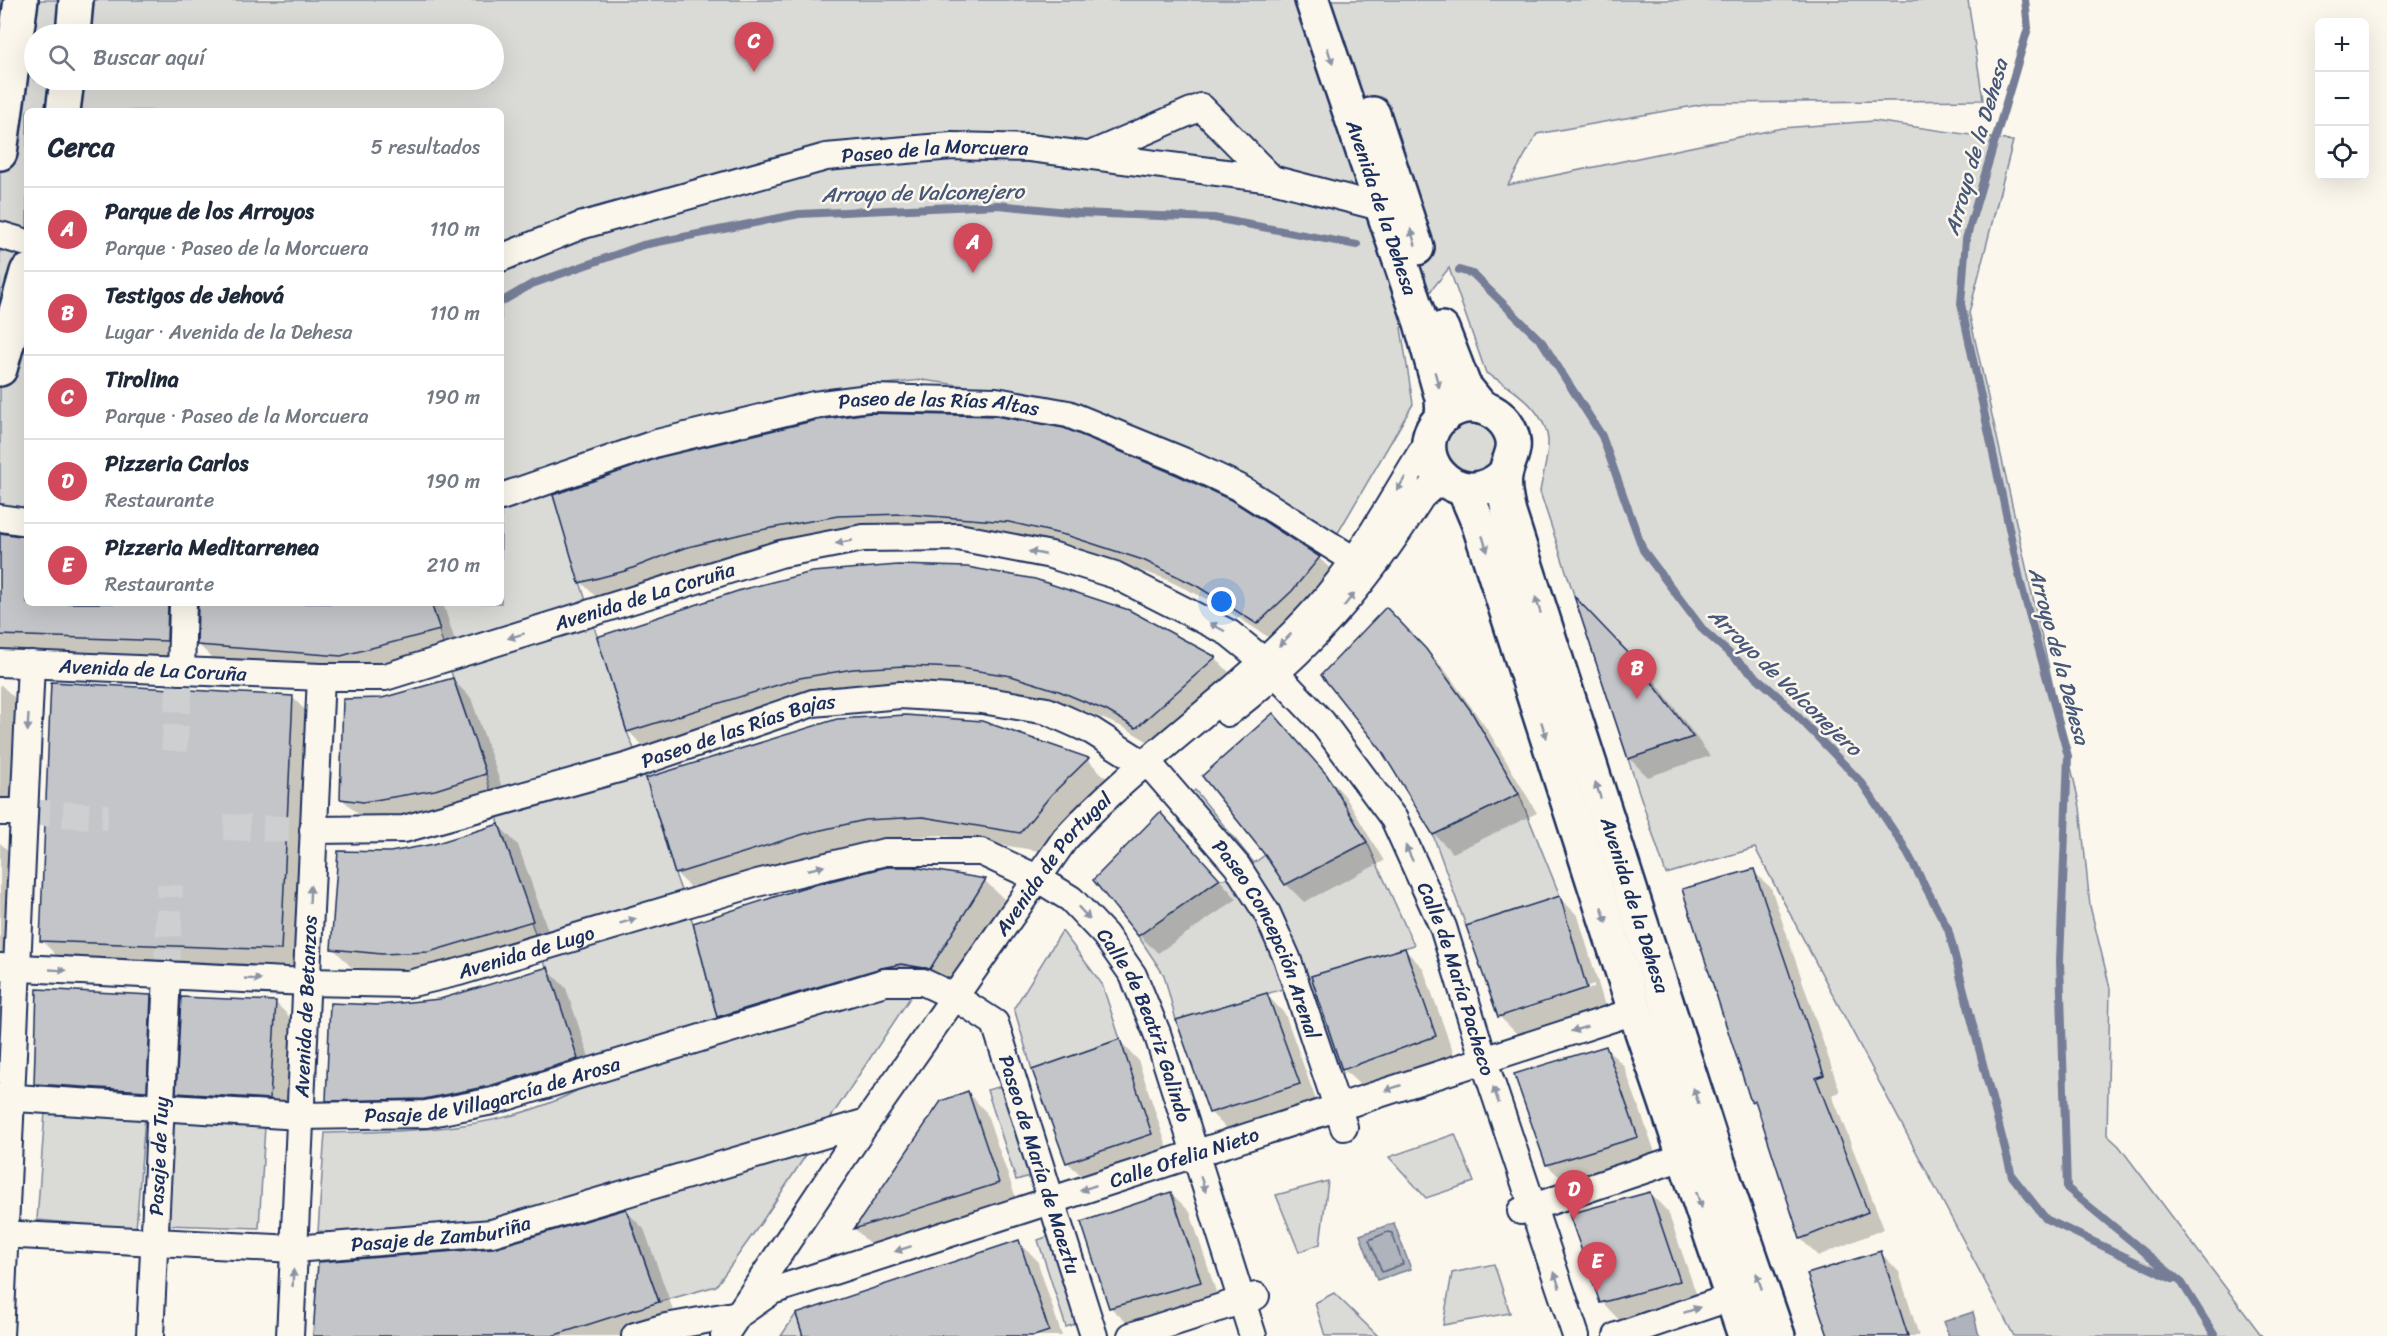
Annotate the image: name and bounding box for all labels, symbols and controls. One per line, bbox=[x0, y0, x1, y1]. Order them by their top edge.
map controls bbox=[2315, 18, 2369, 180]
button: + bbox=[2315, 18, 2369, 72]
pin: C bbox=[734, 22, 774, 72]
search box bbox=[24, 24, 504, 90]
text: Buscar aquí bbox=[93, 38, 205, 77]
icon: search bbox=[45, 41, 78, 74]
one-way arrow bbox=[1326, 47, 1335, 65]
water label: Arroyo de la Dehesa bbox=[1932, 53, 2020, 241]
button: − bbox=[2315, 72, 2369, 126]
street label: Avenida de la Dehesa bbox=[1335, 114, 1428, 301]
text: Cerca bbox=[48, 124, 114, 170]
button: locate bbox=[2315, 126, 2369, 180]
street label: Paseo de la Morcuera bbox=[840, 129, 1029, 174]
text: 5 resultados bbox=[371, 130, 480, 165]
water label: Arroyo de Valconejero bbox=[821, 172, 1026, 214]
text: Parque de los Arroyos bbox=[105, 192, 314, 231]
text: A bbox=[61, 212, 74, 247]
text: 110 m bbox=[430, 212, 480, 247]
pin: A bbox=[954, 224, 992, 273]
one-way arrow bbox=[1408, 228, 1417, 246]
text: Parque · Paseo de la Morcuera bbox=[105, 231, 369, 266]
text: Testigos de Jehová bbox=[105, 276, 284, 315]
text: B bbox=[61, 296, 74, 331]
text: 110 m bbox=[430, 296, 480, 331]
text: Lugar · Avenida de la Dehesa bbox=[105, 315, 352, 350]
text: Tirolina bbox=[105, 360, 179, 399]
one-way arrow bbox=[1433, 372, 1442, 390]
text: C bbox=[61, 380, 74, 415]
text: 190 m bbox=[426, 380, 480, 415]
street label: Paseo de las Rías Altas bbox=[836, 381, 1043, 427]
text: Parque · Paseo de la Morcuera bbox=[105, 399, 369, 434]
text: Pizzeria Carlos bbox=[105, 444, 248, 483]
text: D bbox=[62, 464, 73, 499]
text: 190 m bbox=[426, 464, 480, 499]
one-way arrow bbox=[1395, 476, 1406, 492]
text: Restaurante bbox=[105, 483, 214, 518]
text: Pizzeria Meditarrenea bbox=[105, 528, 319, 567]
one-way arrow bbox=[1481, 535, 1490, 553]
one-way arrow bbox=[835, 538, 854, 547]
text: E bbox=[62, 548, 73, 583]
text: 210 m bbox=[427, 548, 480, 583]
one-way arrow bbox=[1028, 548, 1047, 557]
street label: Avenida de La Coruña bbox=[549, 552, 740, 642]
water label: Arroyo de la Dehesa bbox=[2017, 562, 2101, 750]
text: Restaurante bbox=[105, 567, 214, 602]
your location bbox=[1207, 587, 1236, 616]
one-way arrow bbox=[1342, 592, 1355, 608]
one-way arrow bbox=[1533, 596, 1543, 614]
water label: Arroyo de Valconejero bbox=[1698, 597, 1872, 767]
one-way arrow bbox=[1208, 622, 1225, 632]
one-way arrow bbox=[507, 632, 525, 642]
one-way arrow bbox=[1278, 633, 1292, 648]
street label: Avenida de La Coruña bbox=[57, 649, 248, 692]
pin: B bbox=[1618, 650, 1656, 699]
street label: Paseo de las Rías Bajas bbox=[637, 684, 838, 779]
one-way arrow bbox=[24, 713, 33, 732]
one-way arrow bbox=[1540, 721, 1550, 739]
one-way arrow bbox=[1593, 781, 1602, 799]
street label: Avenida de Portugal bbox=[985, 782, 1122, 944]
street label: Avenida de la Dehesa bbox=[1590, 812, 1680, 999]
street label: Paseo Concepción Arenal bbox=[1203, 831, 1330, 1044]
one-way arrow bbox=[1404, 843, 1414, 861]
one-way arrow bbox=[807, 863, 825, 873]
street label: Calle de María Pacheco bbox=[1407, 876, 1505, 1081]
one-way arrow bbox=[305, 884, 314, 903]
one-way arrow bbox=[1076, 905, 1090, 919]
one-way arrow bbox=[1600, 906, 1609, 924]
street label: Avenida de Betanzos bbox=[284, 914, 328, 1099]
street label: Avenida de Lugo bbox=[453, 915, 599, 990]
one-way arrow bbox=[619, 916, 637, 925]
street label: Calle de Beatriz Galindo bbox=[1087, 921, 1201, 1127]
one-way arrow bbox=[49, 966, 68, 975]
one-way arrow bbox=[244, 975, 263, 984]
one-way arrow bbox=[1570, 1024, 1588, 1034]
street label: Pasaje de Villagarcía de Arosa bbox=[364, 1046, 625, 1133]
street label: Paseo de María de Maeztu bbox=[988, 1050, 1091, 1279]
one-way arrow bbox=[1384, 1084, 1402, 1093]
one-way arrow bbox=[1490, 1086, 1500, 1104]
one-way arrow bbox=[1691, 1087, 1701, 1105]
street label: Pasaje de Tuy bbox=[139, 1095, 179, 1217]
street label: Calle Ofelia Nieto bbox=[1105, 1117, 1264, 1198]
pin: D bbox=[1554, 1170, 1594, 1220]
one-way arrow bbox=[1199, 1175, 1209, 1193]
one-way arrow bbox=[1079, 1184, 1097, 1194]
one-way arrow bbox=[1695, 1191, 1705, 1209]
street label: Pasaje de Zamburiña bbox=[350, 1205, 536, 1262]
pin: E bbox=[1578, 1242, 1616, 1292]
one-way arrow bbox=[894, 1245, 912, 1254]
one-way arrow bbox=[288, 1268, 298, 1287]
one-way arrow bbox=[1552, 1271, 1562, 1289]
one-way arrow bbox=[1753, 1272, 1763, 1290]
one-way arrow bbox=[1683, 1305, 1701, 1315]

